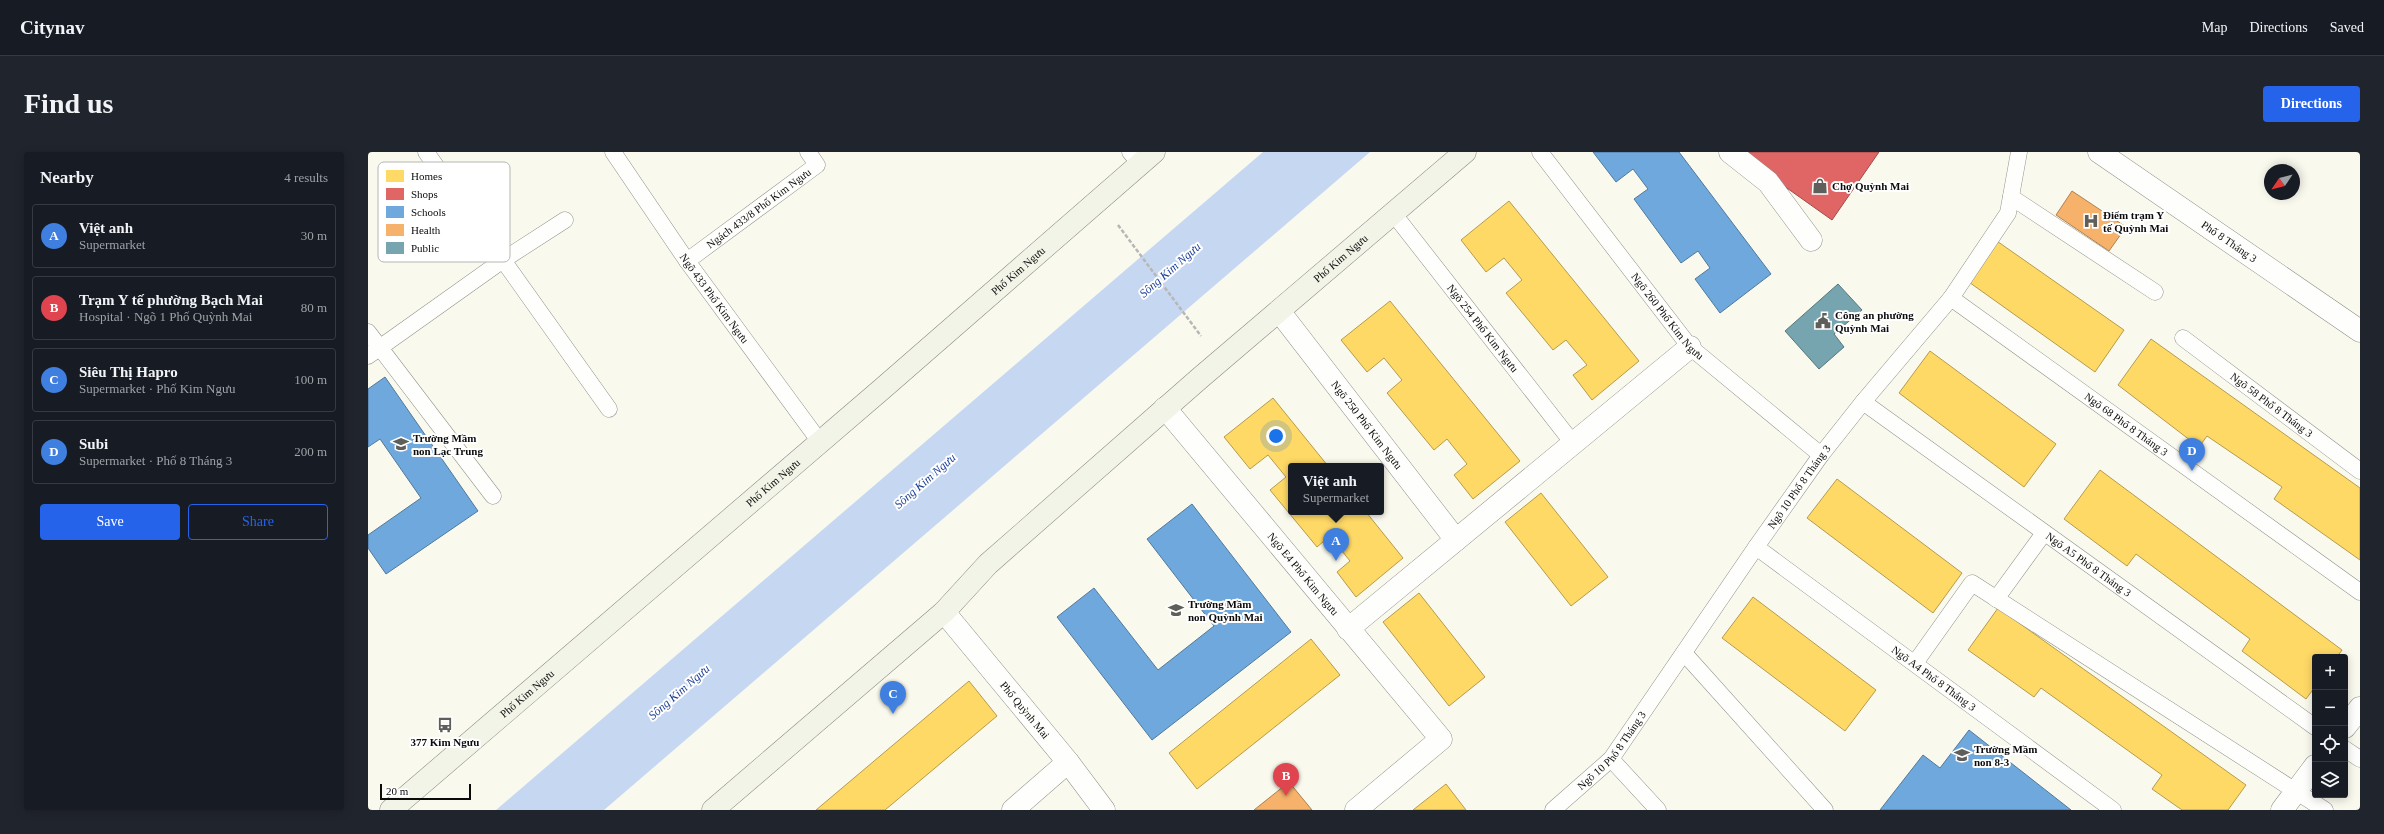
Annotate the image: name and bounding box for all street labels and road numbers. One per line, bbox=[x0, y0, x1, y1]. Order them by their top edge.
street label: Ngách 433/8 Phố Kim Ngưu bbox=[704, 165, 813, 251]
street label: Phố 8 Tháng 3 bbox=[2199, 218, 2260, 265]
street label: Phố Kim Ngưu bbox=[1311, 232, 1370, 285]
street label: Phố Kim Ngưu bbox=[989, 244, 1048, 297]
street label: Ngõ 433 Phố Kim Ngưu bbox=[678, 251, 752, 346]
street label: Ngõ 260 Phố Kim Ngưu bbox=[1629, 270, 1707, 362]
street label: Ngõ 254 Phố Kim Ngưu bbox=[1445, 282, 1521, 375]
street label: Ngõ 58 Phố 8 Tháng 3 bbox=[2228, 370, 2316, 440]
street label: Ngõ 250 Phố Kim Ngưu bbox=[1329, 379, 1405, 472]
street label: Ngõ 68 Phố 8 Tháng 3 bbox=[2082, 390, 2171, 458]
street label: Ngõ 10 Phố 8 Tháng 3 bbox=[1765, 442, 1833, 531]
street label: Phố Kim Ngưu bbox=[743, 456, 803, 509]
street label: Ngõ E4 Phố Kim Ngưu bbox=[1265, 530, 1341, 618]
street label: Ngõ A5 Phố 8 Tháng 3 bbox=[2044, 530, 2134, 599]
street label: Ngõ A4 Phố 8 Tháng 3 bbox=[1889, 643, 1979, 713]
street label: Phố Kim Ngưu bbox=[498, 667, 557, 720]
street label: Phố Quỳnh Mai bbox=[998, 679, 1052, 741]
street label: Ngõ 10 Phố 8 Tháng 3 bbox=[1575, 708, 1648, 792]

